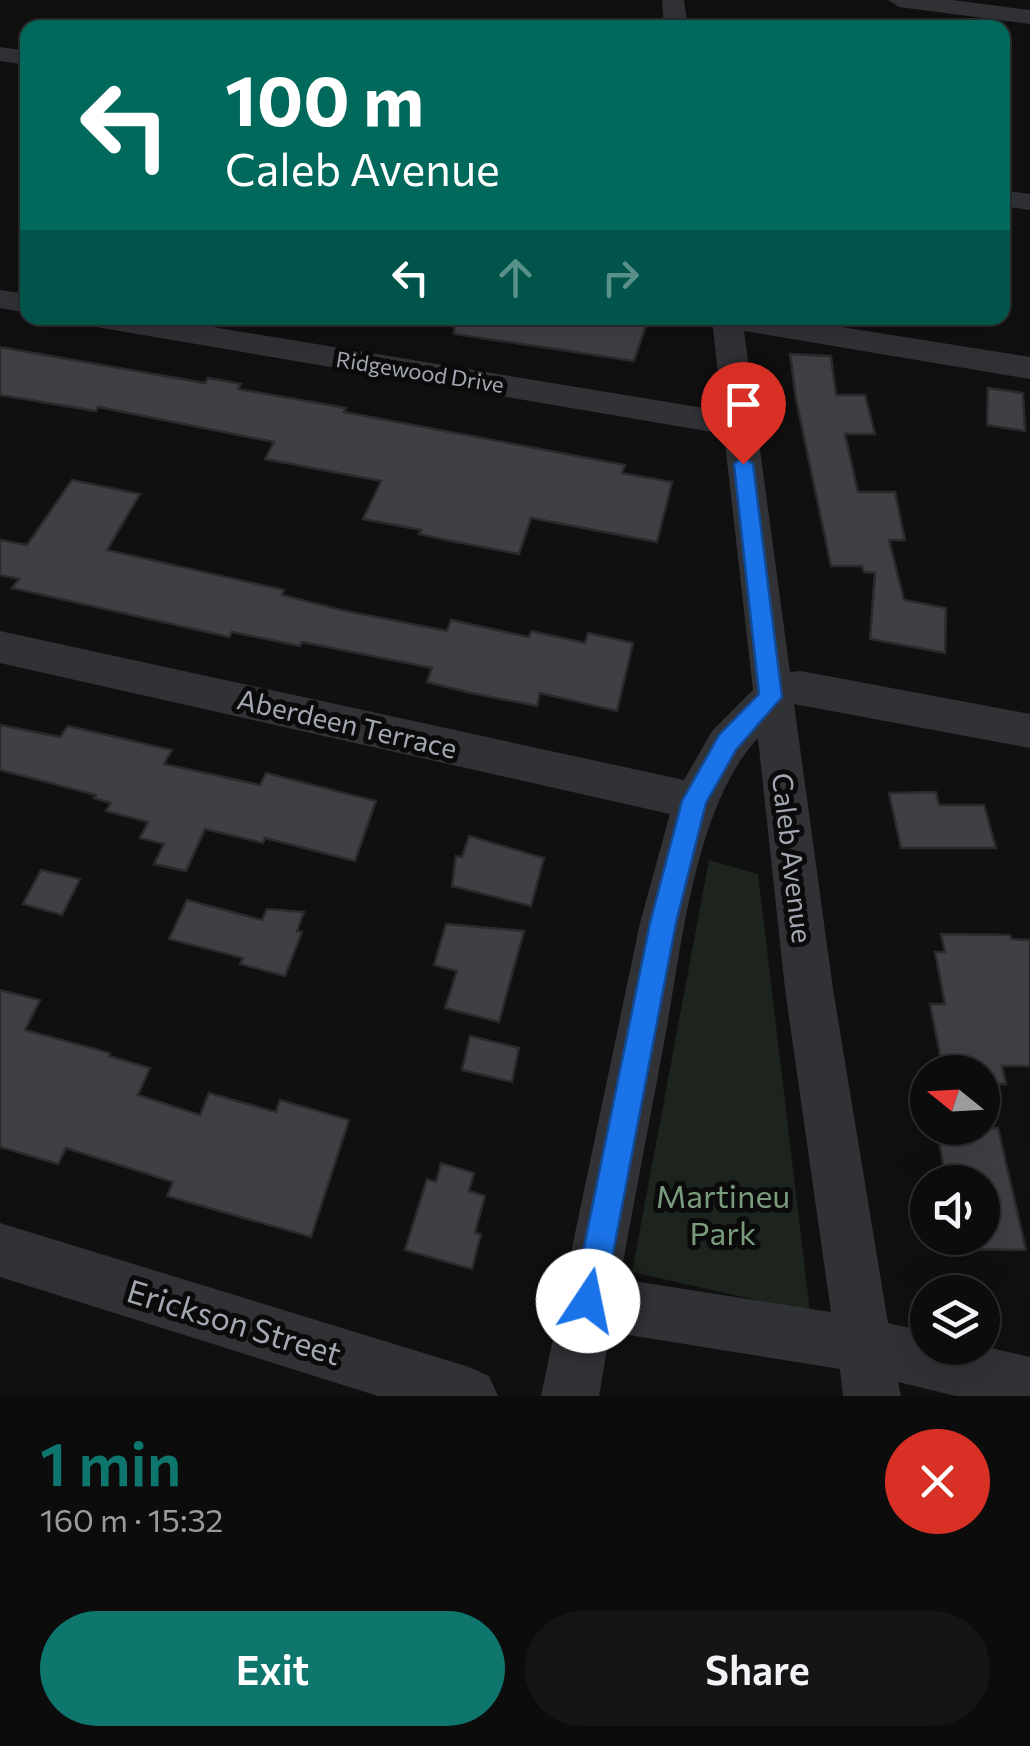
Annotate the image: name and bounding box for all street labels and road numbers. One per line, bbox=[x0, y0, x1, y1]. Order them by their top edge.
street label: Ridgewood Drive bbox=[334, 345, 506, 398]
street label: Aberdeen Terrace bbox=[234, 681, 460, 765]
street label: Caleb Avenue bbox=[766, 771, 820, 945]
street label: Erickson Street bbox=[123, 1270, 346, 1373]

